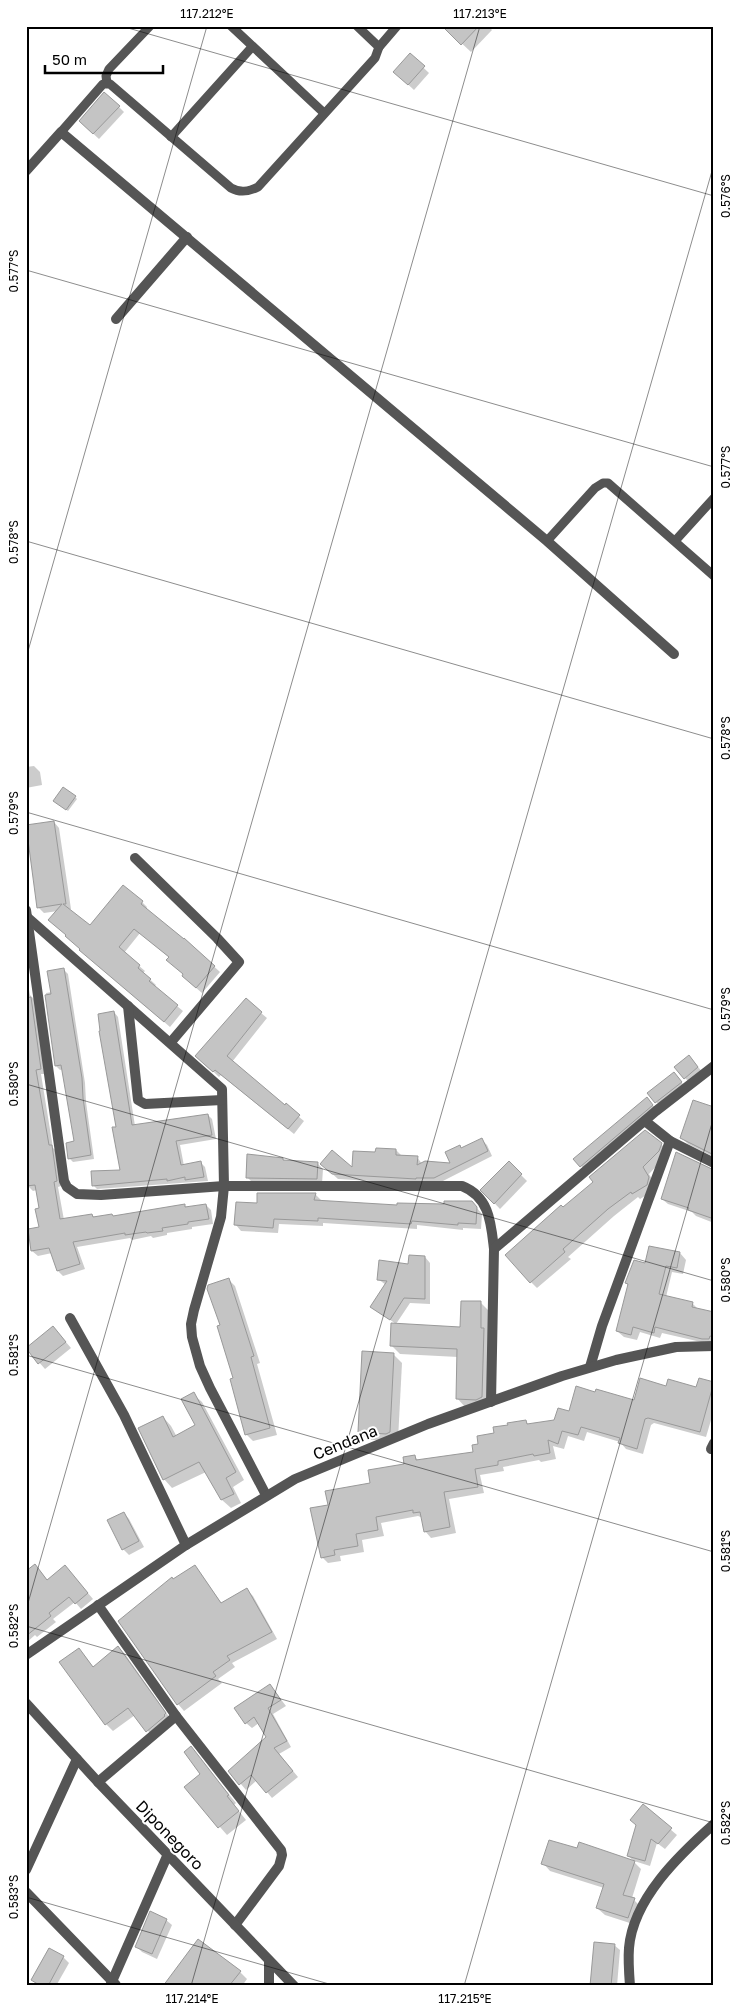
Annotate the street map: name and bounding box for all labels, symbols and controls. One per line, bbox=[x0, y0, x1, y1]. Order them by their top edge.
text: 117.212°E bbox=[180, 6, 234, 21]
text: 117.213°E bbox=[453, 6, 507, 21]
scale bar bbox=[45, 42, 162, 74]
text: 50 m bbox=[52, 50, 87, 68]
text: 0.576°S bbox=[718, 174, 733, 218]
text: 0.577°S bbox=[6, 249, 21, 293]
text: 0.577°S bbox=[718, 445, 733, 489]
text: 0.578°S bbox=[6, 520, 21, 564]
text: 0.578°S bbox=[718, 716, 733, 760]
text: 0.579°S bbox=[6, 791, 21, 835]
text: 0.579°S bbox=[718, 987, 733, 1031]
text: 0.580°S bbox=[6, 1061, 21, 1107]
text: 0.580°S bbox=[718, 1257, 733, 1303]
text: 0.581°S bbox=[6, 1333, 21, 1376]
street label: Cendana bbox=[310, 1420, 380, 1464]
text: 0.581°S bbox=[718, 1529, 733, 1572]
text: 0.582°S bbox=[6, 1603, 21, 1648]
street label: Diponegoro bbox=[132, 1796, 208, 1874]
text: 0.582°S bbox=[718, 1800, 733, 1845]
text: 0.583°S bbox=[6, 1874, 21, 1919]
text: 117.214°E bbox=[165, 1991, 219, 2006]
text: 117.215°E bbox=[438, 1991, 492, 2006]

